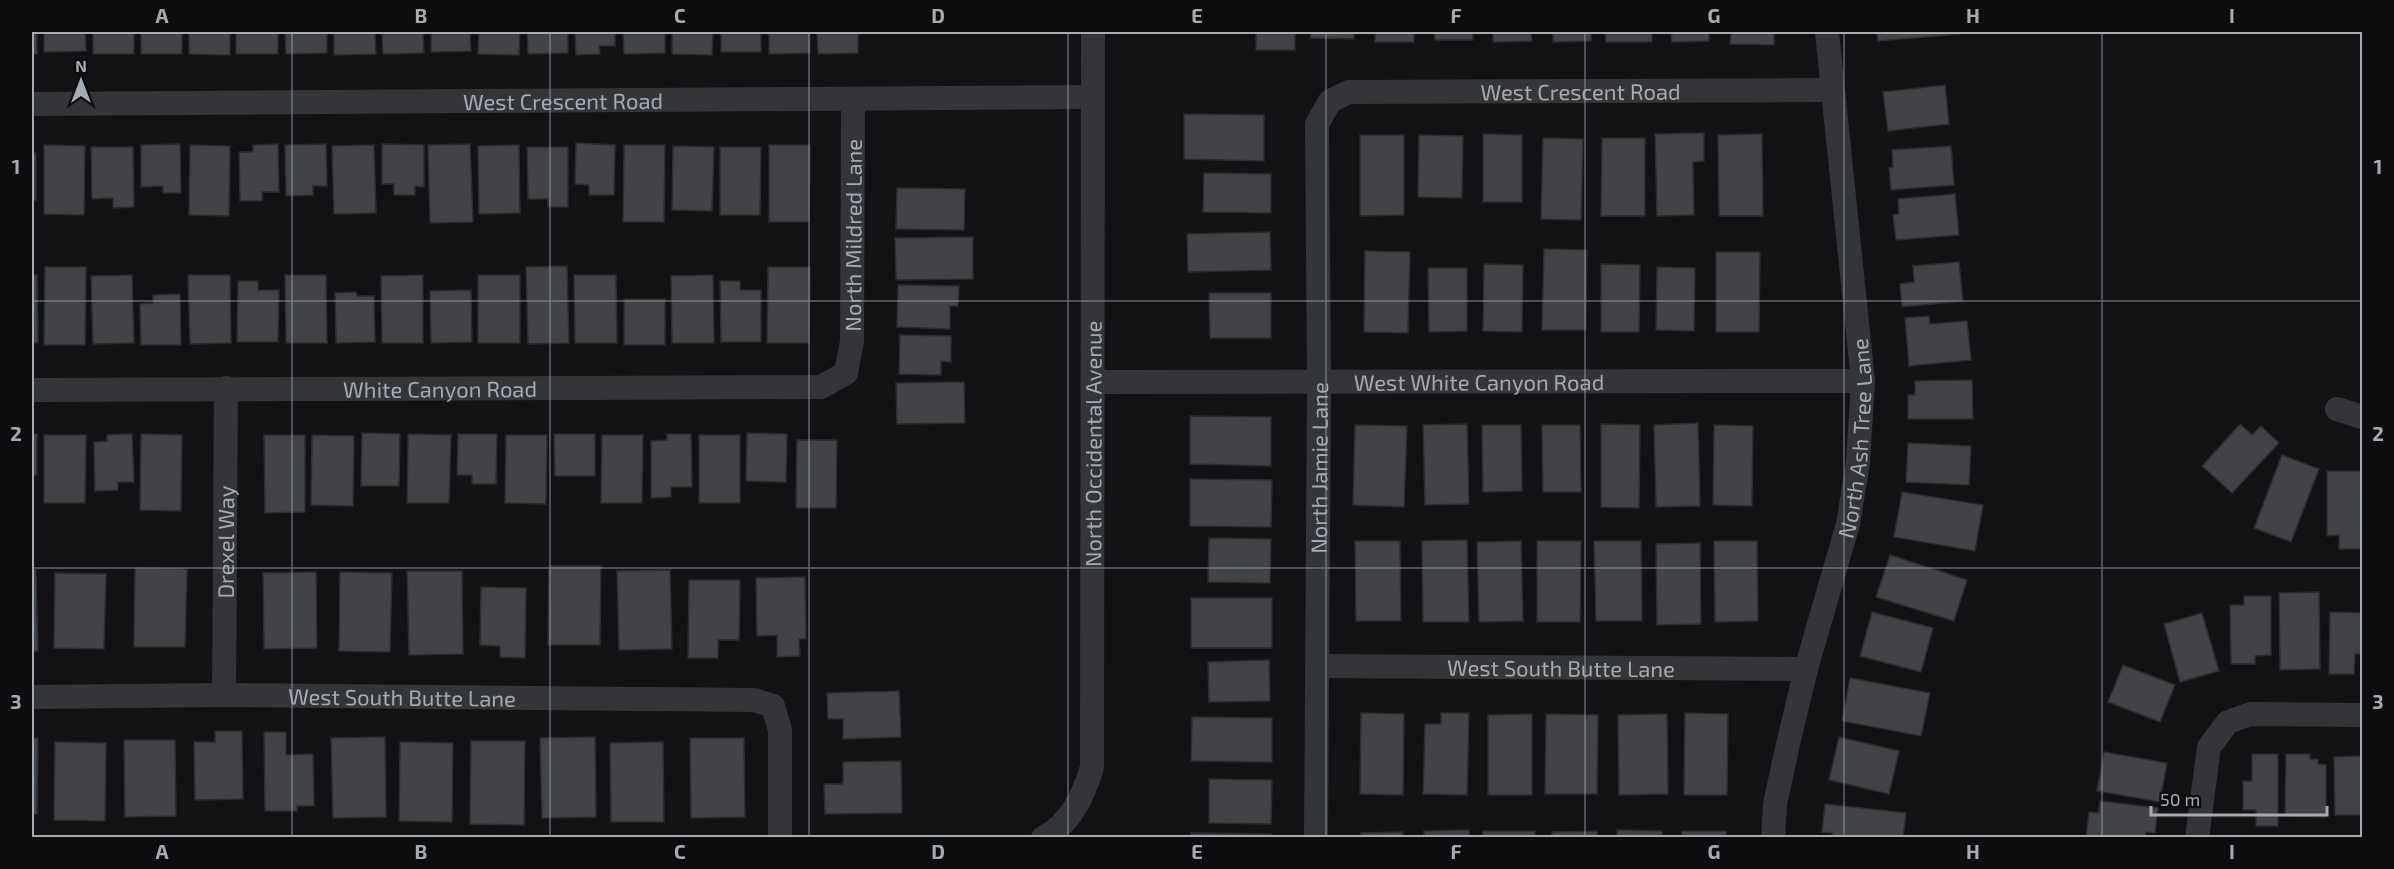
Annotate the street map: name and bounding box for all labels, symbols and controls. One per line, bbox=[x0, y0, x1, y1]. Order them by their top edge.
text: A bbox=[155, 3, 169, 27]
text: B bbox=[415, 3, 427, 27]
text: C bbox=[674, 3, 686, 27]
text: D bbox=[931, 3, 945, 27]
text: E bbox=[1191, 3, 1203, 27]
text: F bbox=[1450, 3, 1462, 27]
text: G bbox=[1708, 3, 1720, 27]
text: H bbox=[1966, 3, 1980, 27]
text: I bbox=[2229, 3, 2235, 27]
north arrow bbox=[51, 51, 111, 111]
text: N bbox=[75, 56, 87, 75]
street label: West Crescent Road bbox=[1480, 78, 1681, 104]
street label: West Crescent Road bbox=[463, 87, 663, 114]
street label: North Mildred Lane bbox=[839, 139, 866, 332]
text: 1 bbox=[12, 154, 20, 178]
text: 1 bbox=[2374, 154, 2382, 178]
street label: North Occidental Avenue bbox=[1079, 321, 1106, 567]
street label: North Ash Tree Lane bbox=[1832, 337, 1876, 541]
street label: West White Canyon Road bbox=[1354, 368, 1604, 395]
street label: White Canyon Road bbox=[343, 375, 537, 402]
street label: North Jamie Lane bbox=[1305, 382, 1332, 554]
text: 2 bbox=[10, 421, 22, 445]
text: 2 bbox=[2372, 421, 2384, 445]
street label: Drexel Way bbox=[212, 485, 238, 599]
street label: West South Butte Lane bbox=[1447, 654, 1675, 681]
street label: West South Butte Lane bbox=[288, 683, 516, 711]
text: 3 bbox=[10, 689, 22, 713]
text: 3 bbox=[2372, 689, 2384, 713]
scale bar bbox=[2151, 779, 2326, 817]
text: 50 m bbox=[2160, 788, 2200, 810]
text: A bbox=[155, 839, 169, 863]
text: B bbox=[415, 839, 427, 863]
text: C bbox=[674, 839, 686, 863]
text: D bbox=[931, 839, 945, 863]
text: E bbox=[1191, 839, 1203, 863]
text: F bbox=[1450, 839, 1462, 863]
text: G bbox=[1708, 839, 1720, 863]
text: H bbox=[1966, 839, 1980, 863]
text: I bbox=[2229, 839, 2235, 863]

